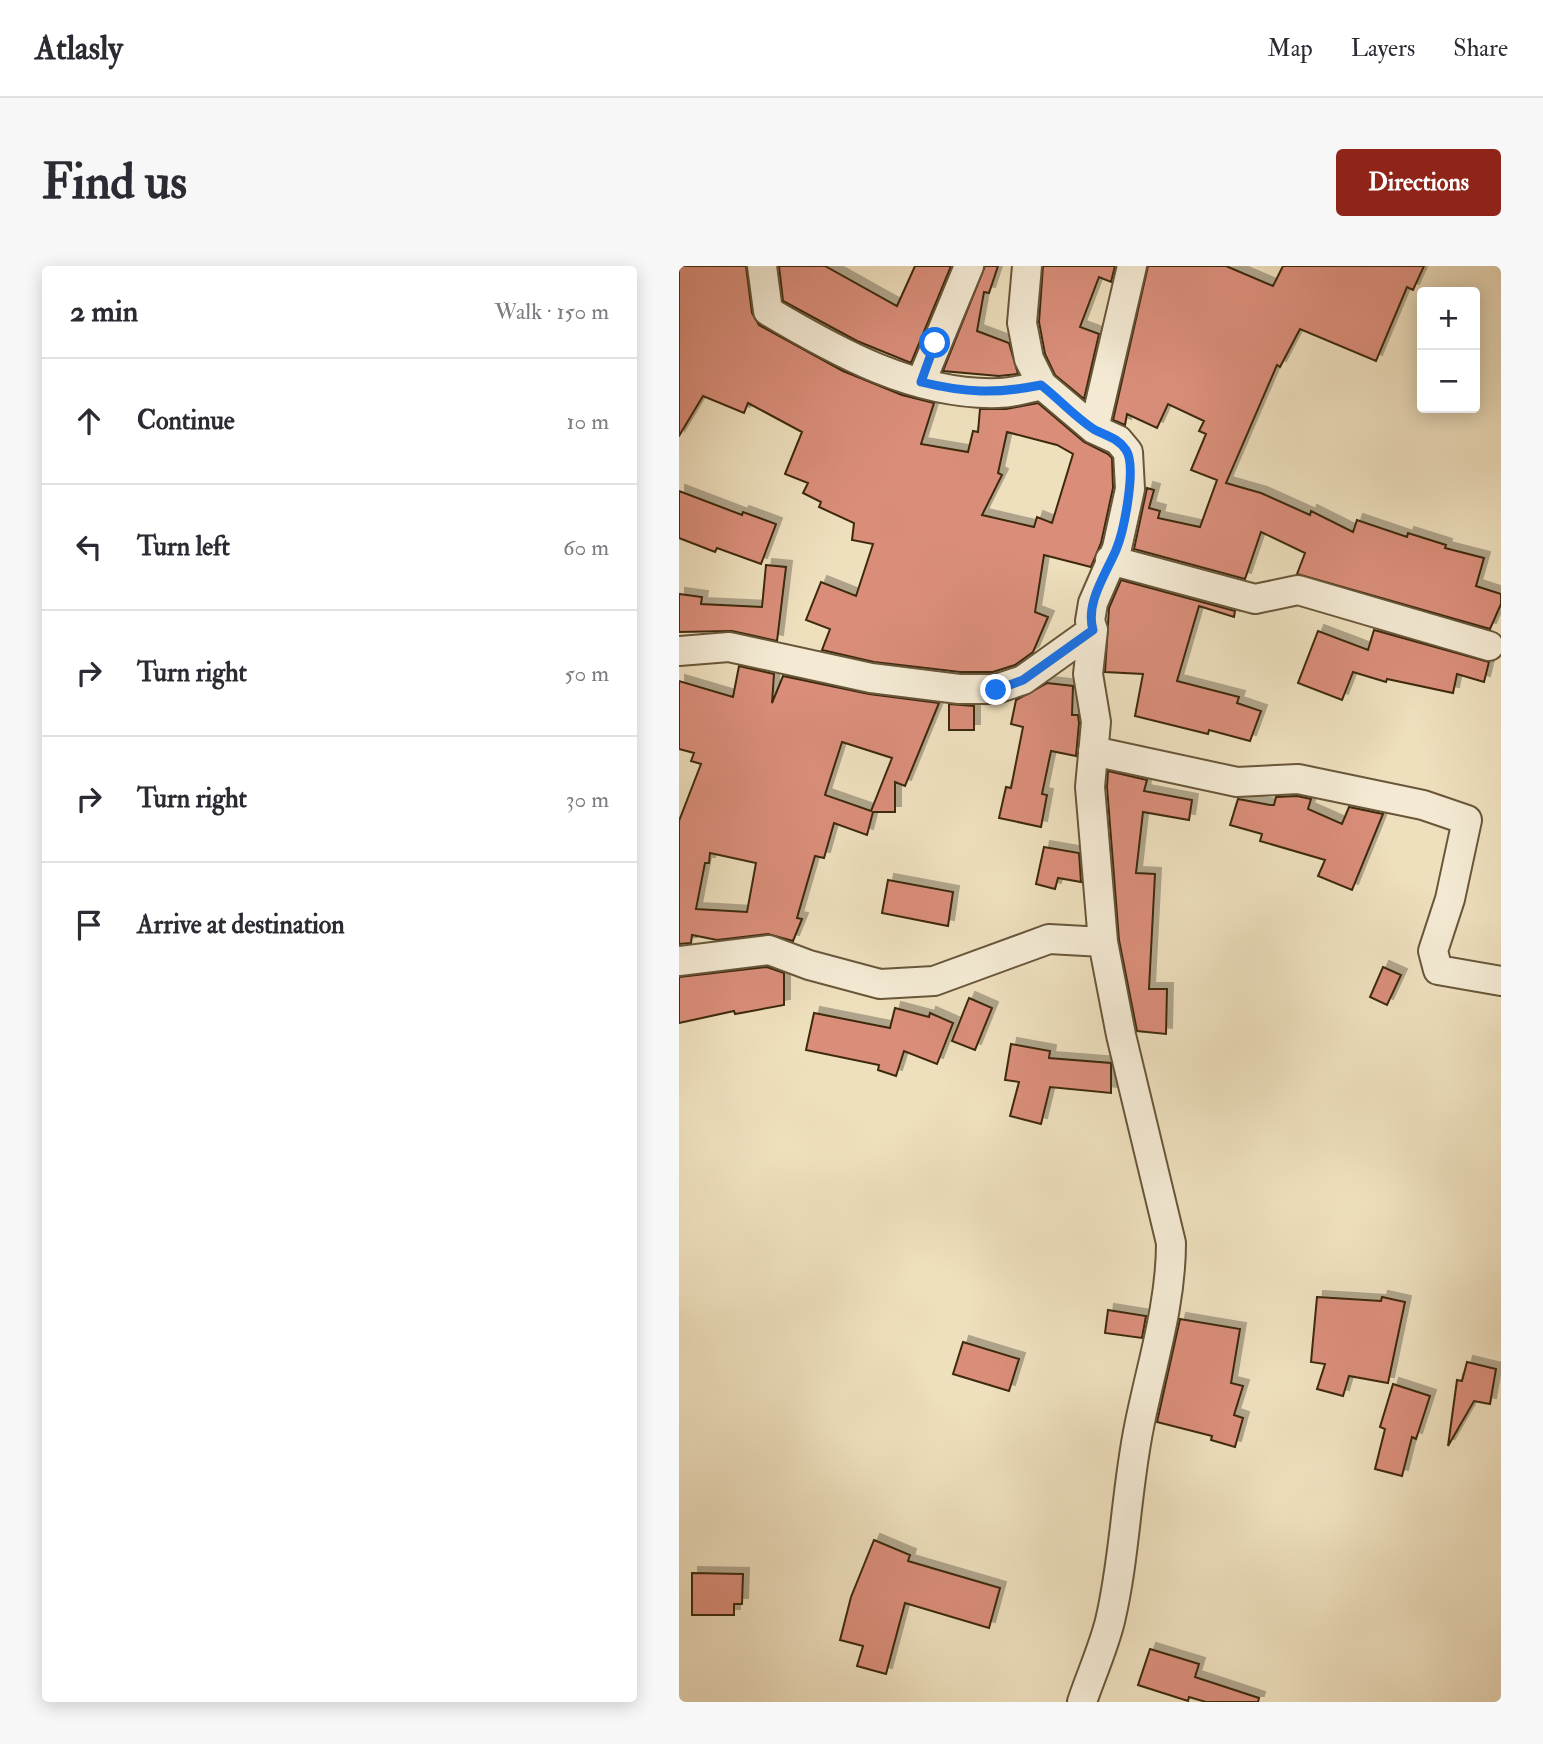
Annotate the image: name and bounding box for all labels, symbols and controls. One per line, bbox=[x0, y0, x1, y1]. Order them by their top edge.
text: Atlasly bbox=[35, 28, 123, 69]
text: Map bbox=[1268, 33, 1313, 64]
text: Layers bbox=[1351, 33, 1415, 64]
text: Share bbox=[1453, 33, 1508, 64]
button: Directions bbox=[1336, 149, 1501, 216]
text: Find us bbox=[42, 152, 187, 213]
map controls bbox=[1417, 287, 1480, 413]
button: + bbox=[1417, 287, 1480, 350]
text: 2 min bbox=[70, 293, 138, 330]
text: Walk · 150 m bbox=[495, 297, 609, 326]
route start bbox=[919, 327, 950, 358]
button: − bbox=[1417, 350, 1480, 413]
icon: ahead bbox=[70, 402, 108, 440]
text: Continue bbox=[137, 405, 235, 437]
text: 10 m bbox=[566, 407, 609, 436]
icon: left bbox=[70, 528, 108, 566]
text: Turn left bbox=[137, 531, 230, 563]
text: 60 m bbox=[563, 533, 609, 562]
icon: right bbox=[70, 654, 108, 692]
text: Turn right bbox=[137, 657, 247, 689]
text: 50 m bbox=[565, 659, 609, 688]
route end bbox=[980, 674, 1011, 705]
icon: right bbox=[70, 780, 108, 818]
text: Turn right bbox=[137, 783, 247, 815]
text: 30 m bbox=[566, 785, 609, 814]
icon: arrive bbox=[70, 906, 108, 944]
text: Arrive at destination bbox=[137, 909, 345, 941]

